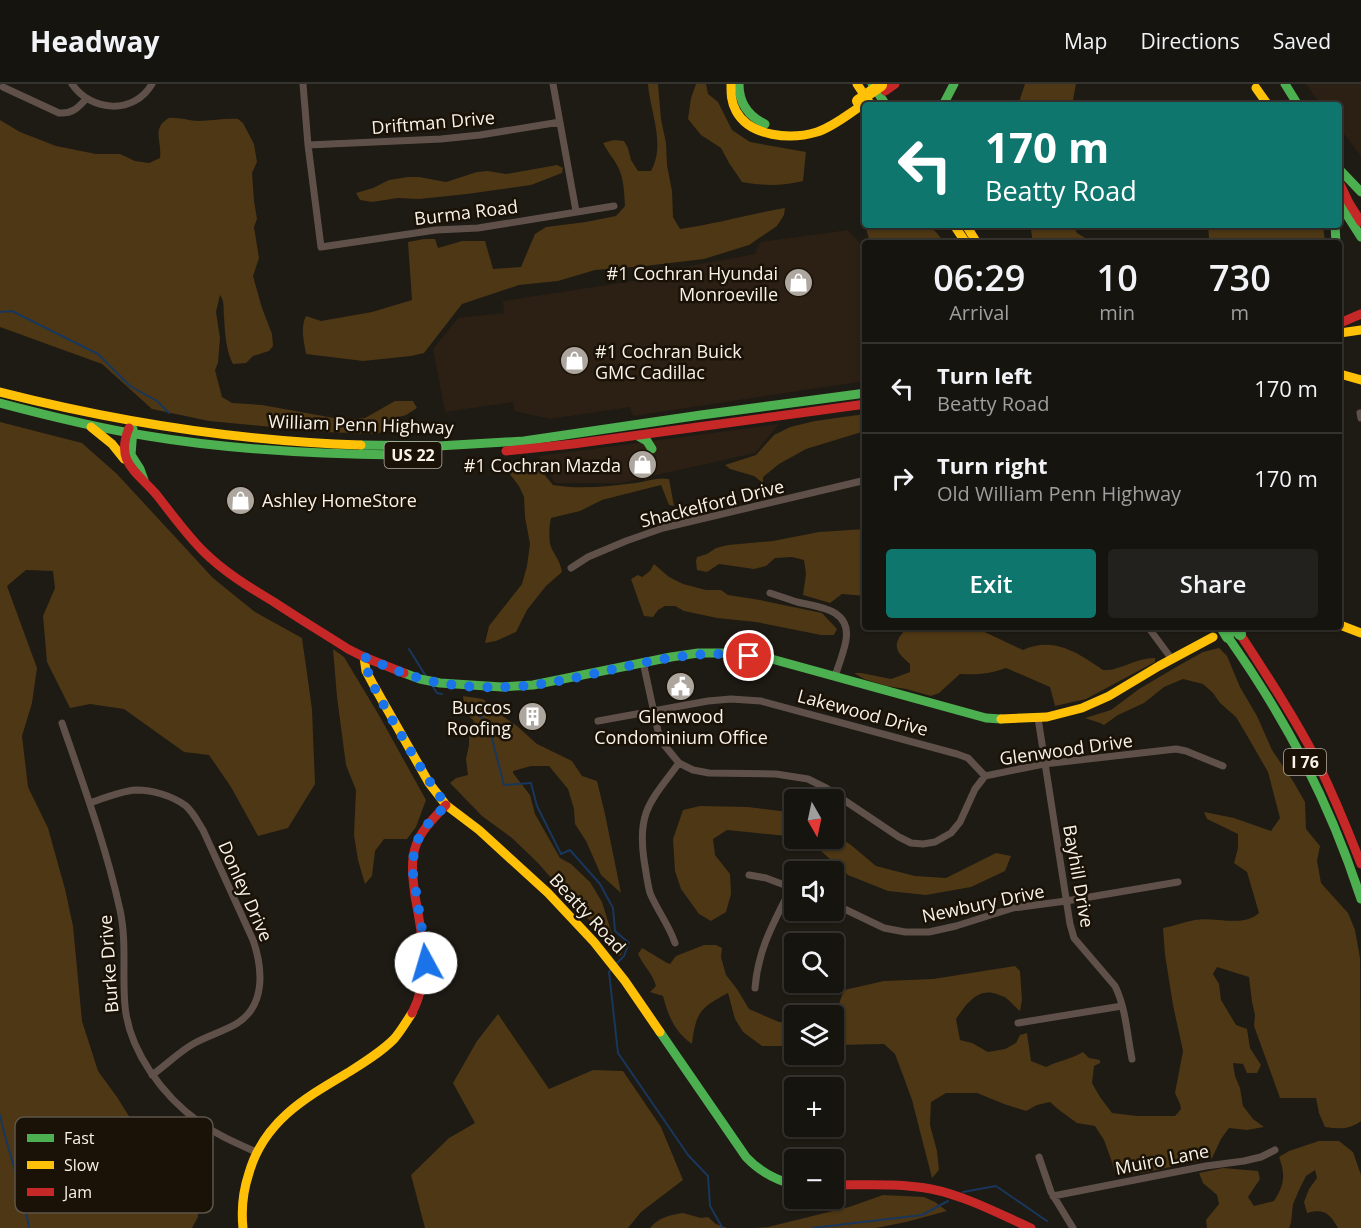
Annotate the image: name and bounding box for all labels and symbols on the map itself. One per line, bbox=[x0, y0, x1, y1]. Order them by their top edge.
street label: Driftman Drive bbox=[370, 105, 496, 139]
street label: Burma Road bbox=[413, 194, 519, 230]
place label: #1 Cochran Hyundai Monroeville bbox=[607, 261, 778, 306]
shop icon: #1 Cochran Hyundai Monroeville bbox=[783, 267, 815, 299]
place label: #1 Cochran Buick GMC Cadillac bbox=[595, 339, 742, 384]
shop icon: #1 Cochran Buick GMC Cadillac bbox=[558, 345, 590, 377]
street label: William Penn Highway bbox=[268, 409, 455, 439]
road number: US 22 bbox=[384, 442, 442, 468]
shop icon: #1 Cochran Mazda bbox=[626, 449, 658, 481]
place label: #1 Cochran Mazda bbox=[464, 453, 621, 477]
street label: Shackelford Drive bbox=[637, 473, 787, 533]
shop icon: Ashley HomeStore bbox=[225, 484, 257, 516]
place label: Ashley HomeStore bbox=[262, 488, 417, 512]
pin bbox=[723, 630, 774, 681]
public building icon: Glenwood Condominium Office bbox=[665, 671, 697, 703]
street label: Lakewood Drive bbox=[795, 683, 931, 741]
place label: Buccos Roofing bbox=[447, 695, 511, 740]
building icon: Buccos Roofing bbox=[516, 701, 548, 733]
place label: Glenwood Condominium Office bbox=[594, 704, 768, 749]
street label: Glenwood Drive bbox=[998, 728, 1134, 770]
road number: I 76 bbox=[1284, 749, 1326, 775]
north arrow bbox=[784, 789, 844, 849]
street label: Bayhill Drive bbox=[1058, 823, 1100, 929]
street label: Donley Drive bbox=[213, 837, 279, 945]
street label: Beatty Road bbox=[545, 868, 631, 958]
street label: Newbury Drive bbox=[919, 878, 1047, 928]
street label: Burke Drive bbox=[93, 914, 123, 1014]
position arrow bbox=[394, 931, 458, 995]
legend bbox=[15, 1117, 213, 1213]
text: Fast bbox=[64, 1127, 95, 1149]
street label: Muiro Lane bbox=[1113, 1138, 1211, 1180]
text: Slow bbox=[64, 1154, 99, 1176]
text: Jam bbox=[62, 1181, 92, 1203]

